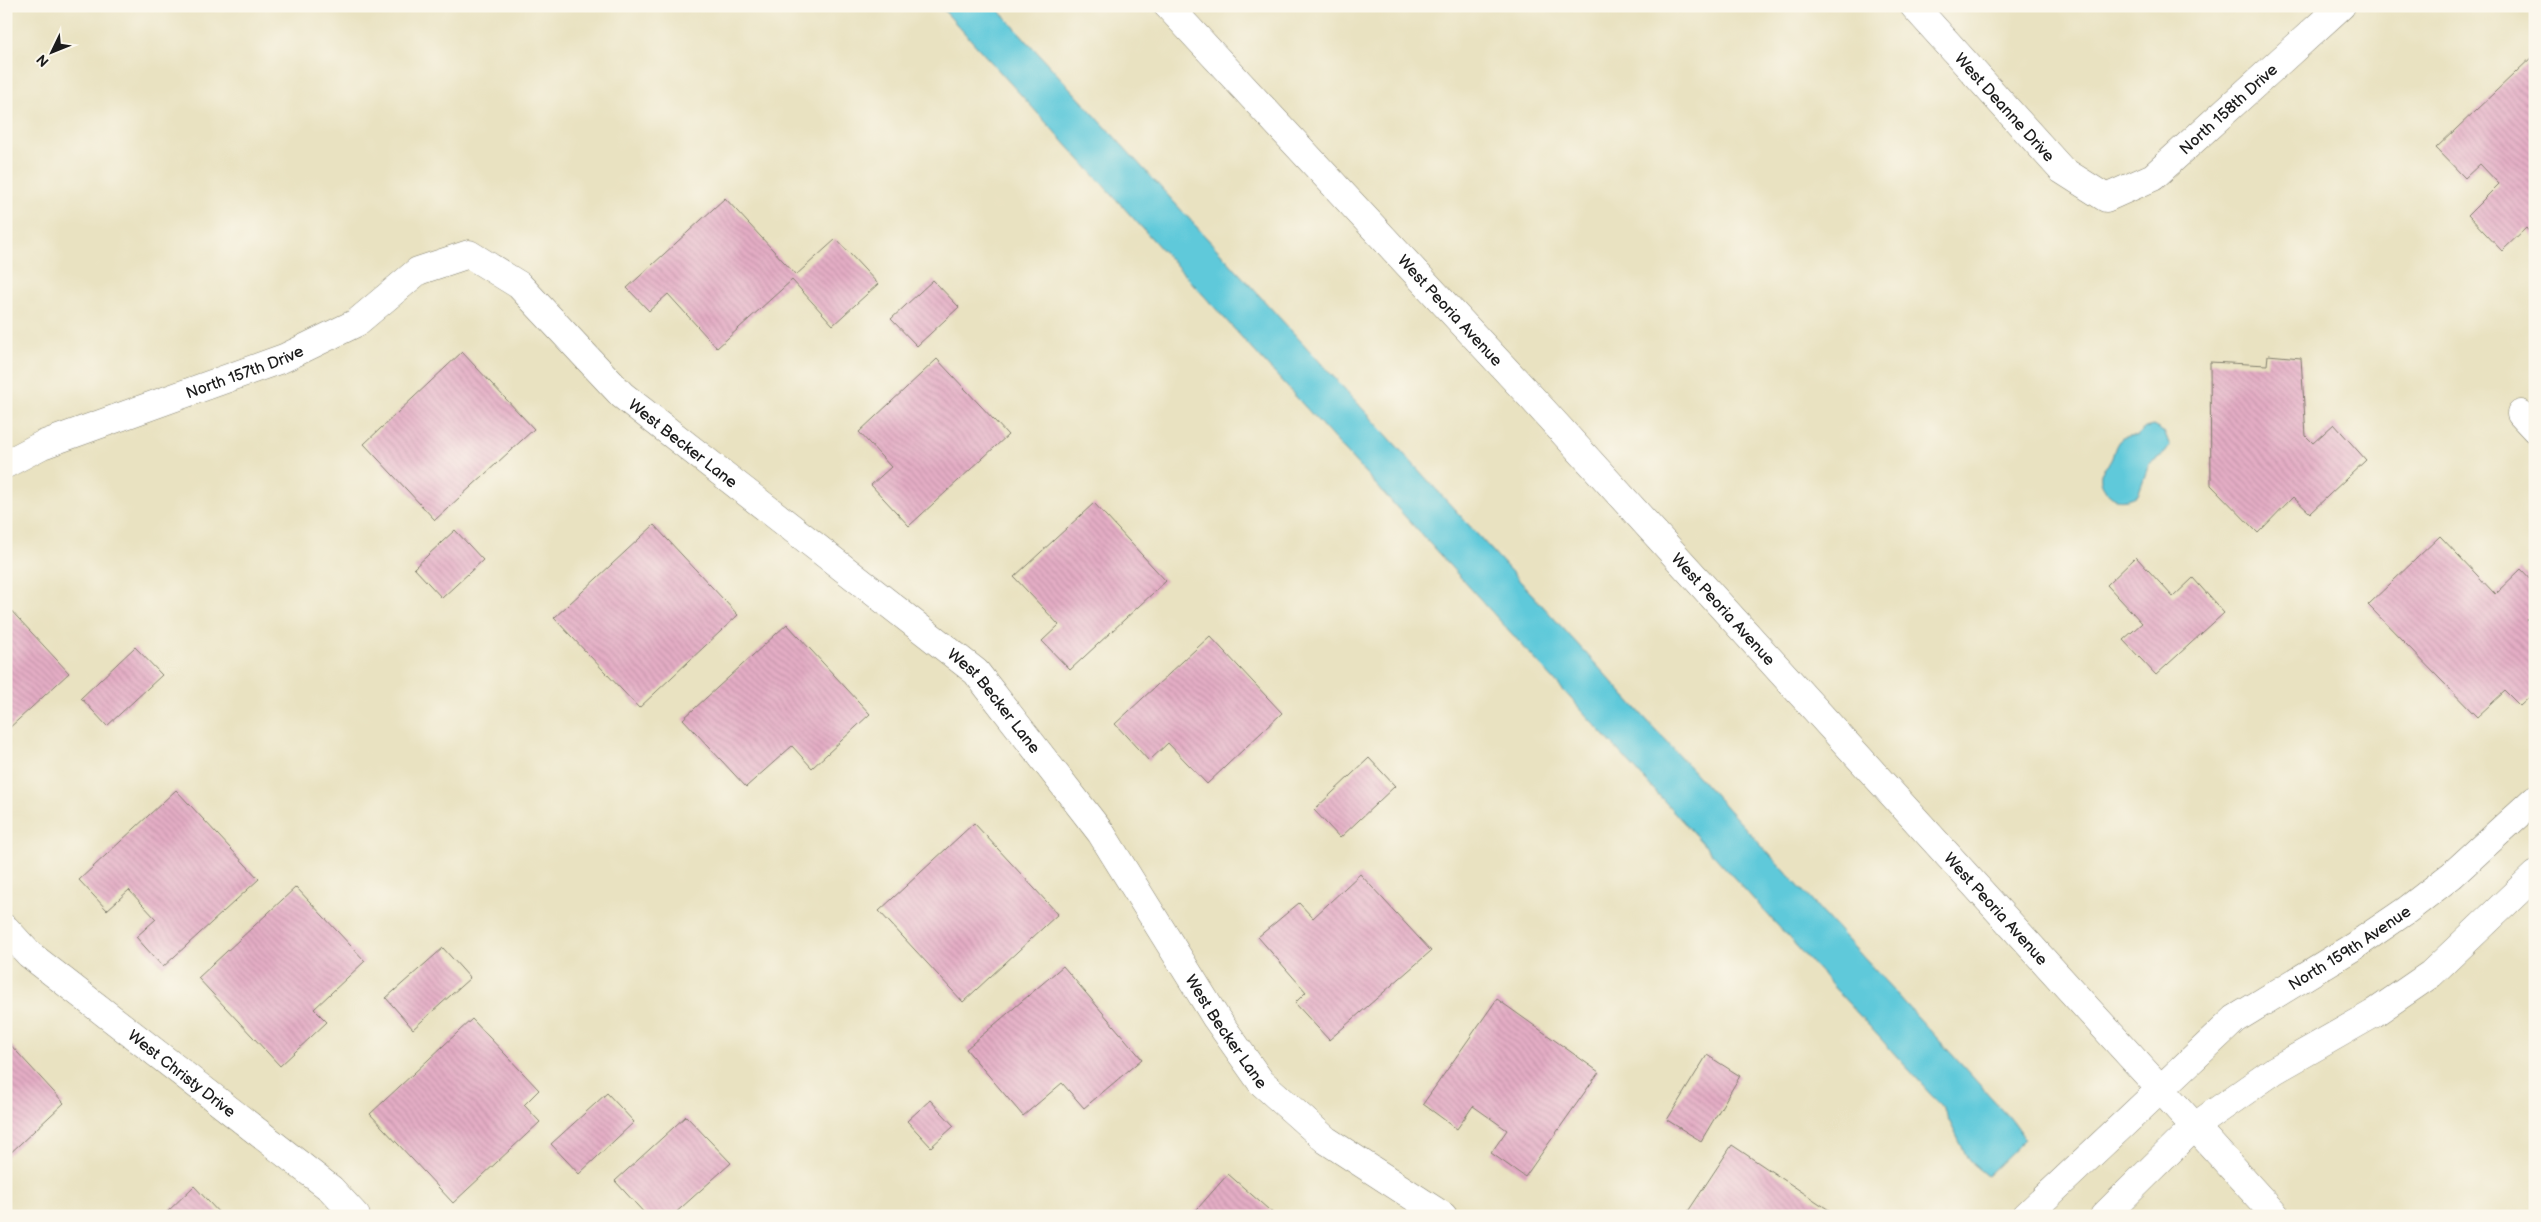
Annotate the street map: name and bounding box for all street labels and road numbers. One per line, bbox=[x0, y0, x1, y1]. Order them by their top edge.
street label: West Deanne Drive bbox=[1950, 50, 2058, 167]
street label: North 158th Drive bbox=[2176, 60, 2282, 159]
street label: West Peoria Avenue bbox=[1393, 252, 1506, 371]
street label: North 157th Drive bbox=[183, 342, 307, 404]
street label: West Becker Lane bbox=[624, 396, 741, 493]
street label: West Peoria Avenue bbox=[1667, 550, 1779, 670]
street label: West Becker Lane bbox=[943, 645, 1044, 758]
street label: West Peoria Avenue bbox=[1939, 849, 2051, 970]
street label: North 159th Avenue bbox=[2285, 902, 2415, 995]
street label: West Becker Lane bbox=[1180, 972, 1270, 1094]
street label: West Christy Drive bbox=[124, 1027, 239, 1122]

